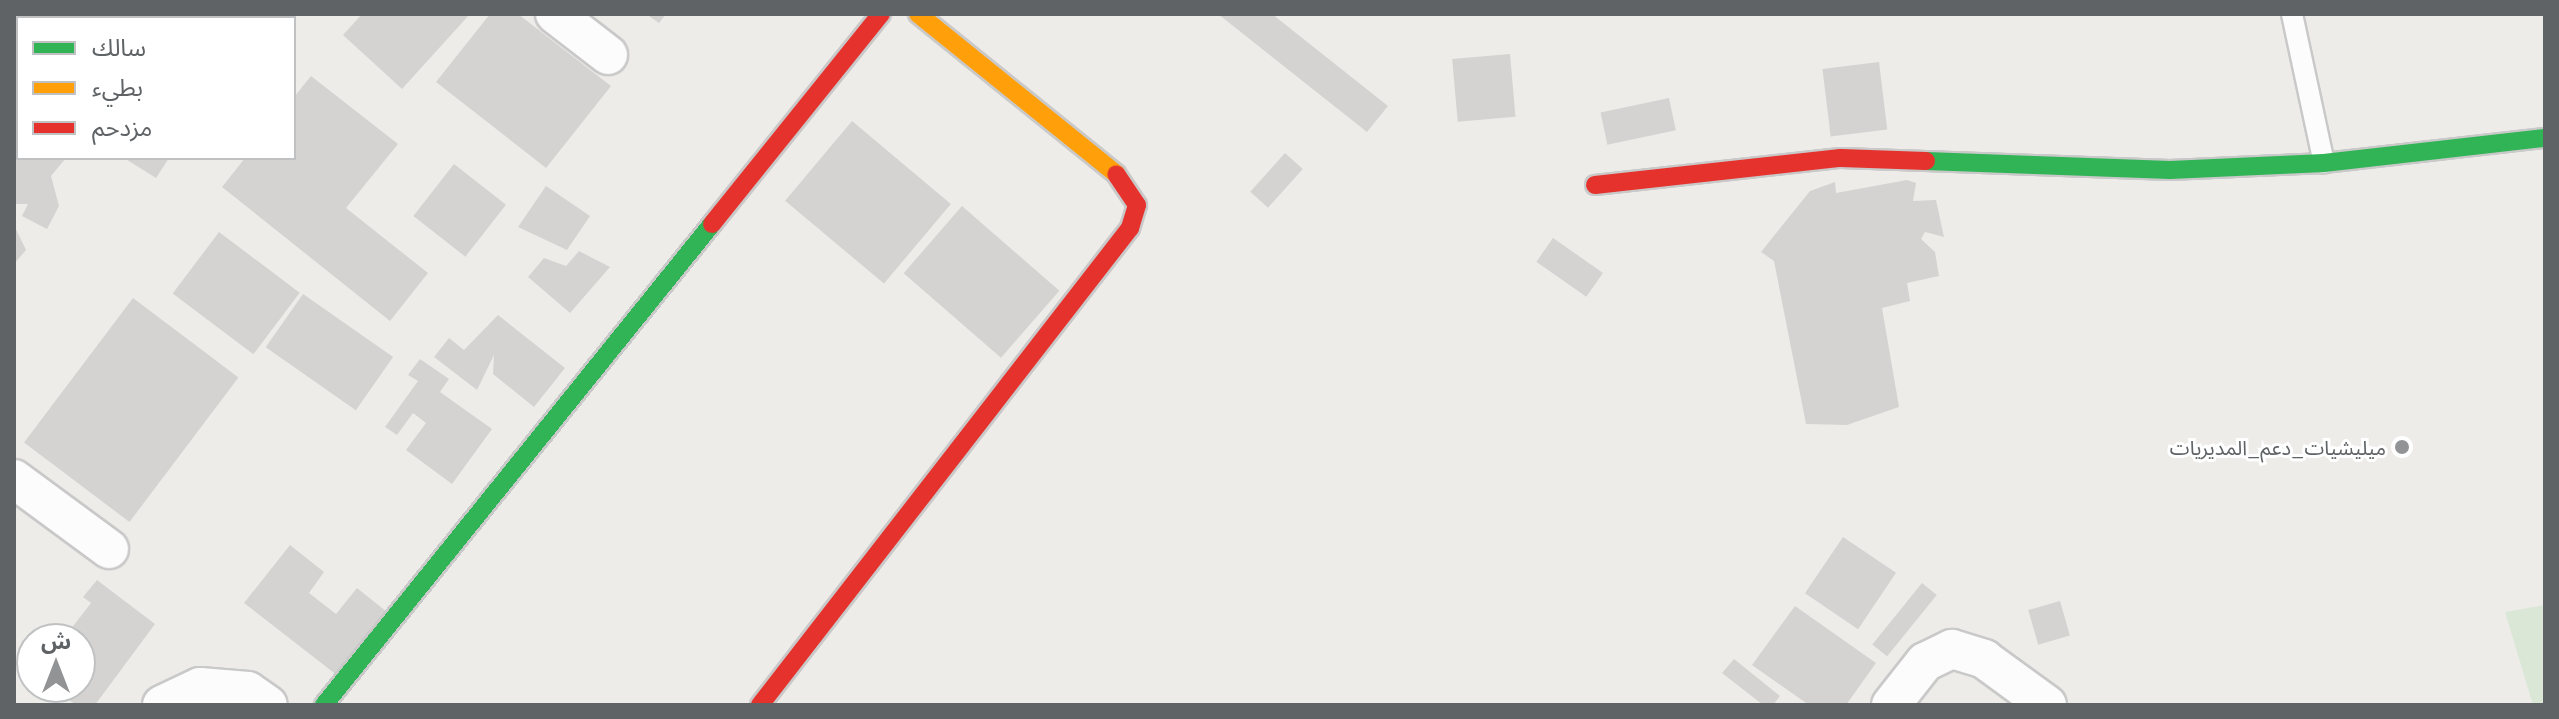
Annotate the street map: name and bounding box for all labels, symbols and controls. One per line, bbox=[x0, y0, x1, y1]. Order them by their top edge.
legend bbox=[16, 16, 296, 160]
text: سالك bbox=[92, 32, 146, 62]
text: بطيء bbox=[92, 72, 143, 102]
text: مزدحم bbox=[92, 112, 152, 142]
place label: ميليشيات_دعم_المديريات bbox=[2170, 435, 2386, 459]
marker: ميليشيات_دعم_المديريات bbox=[2393, 438, 2411, 456]
north arrow bbox=[16, 623, 96, 703]
text: ش bbox=[41, 627, 71, 655]

